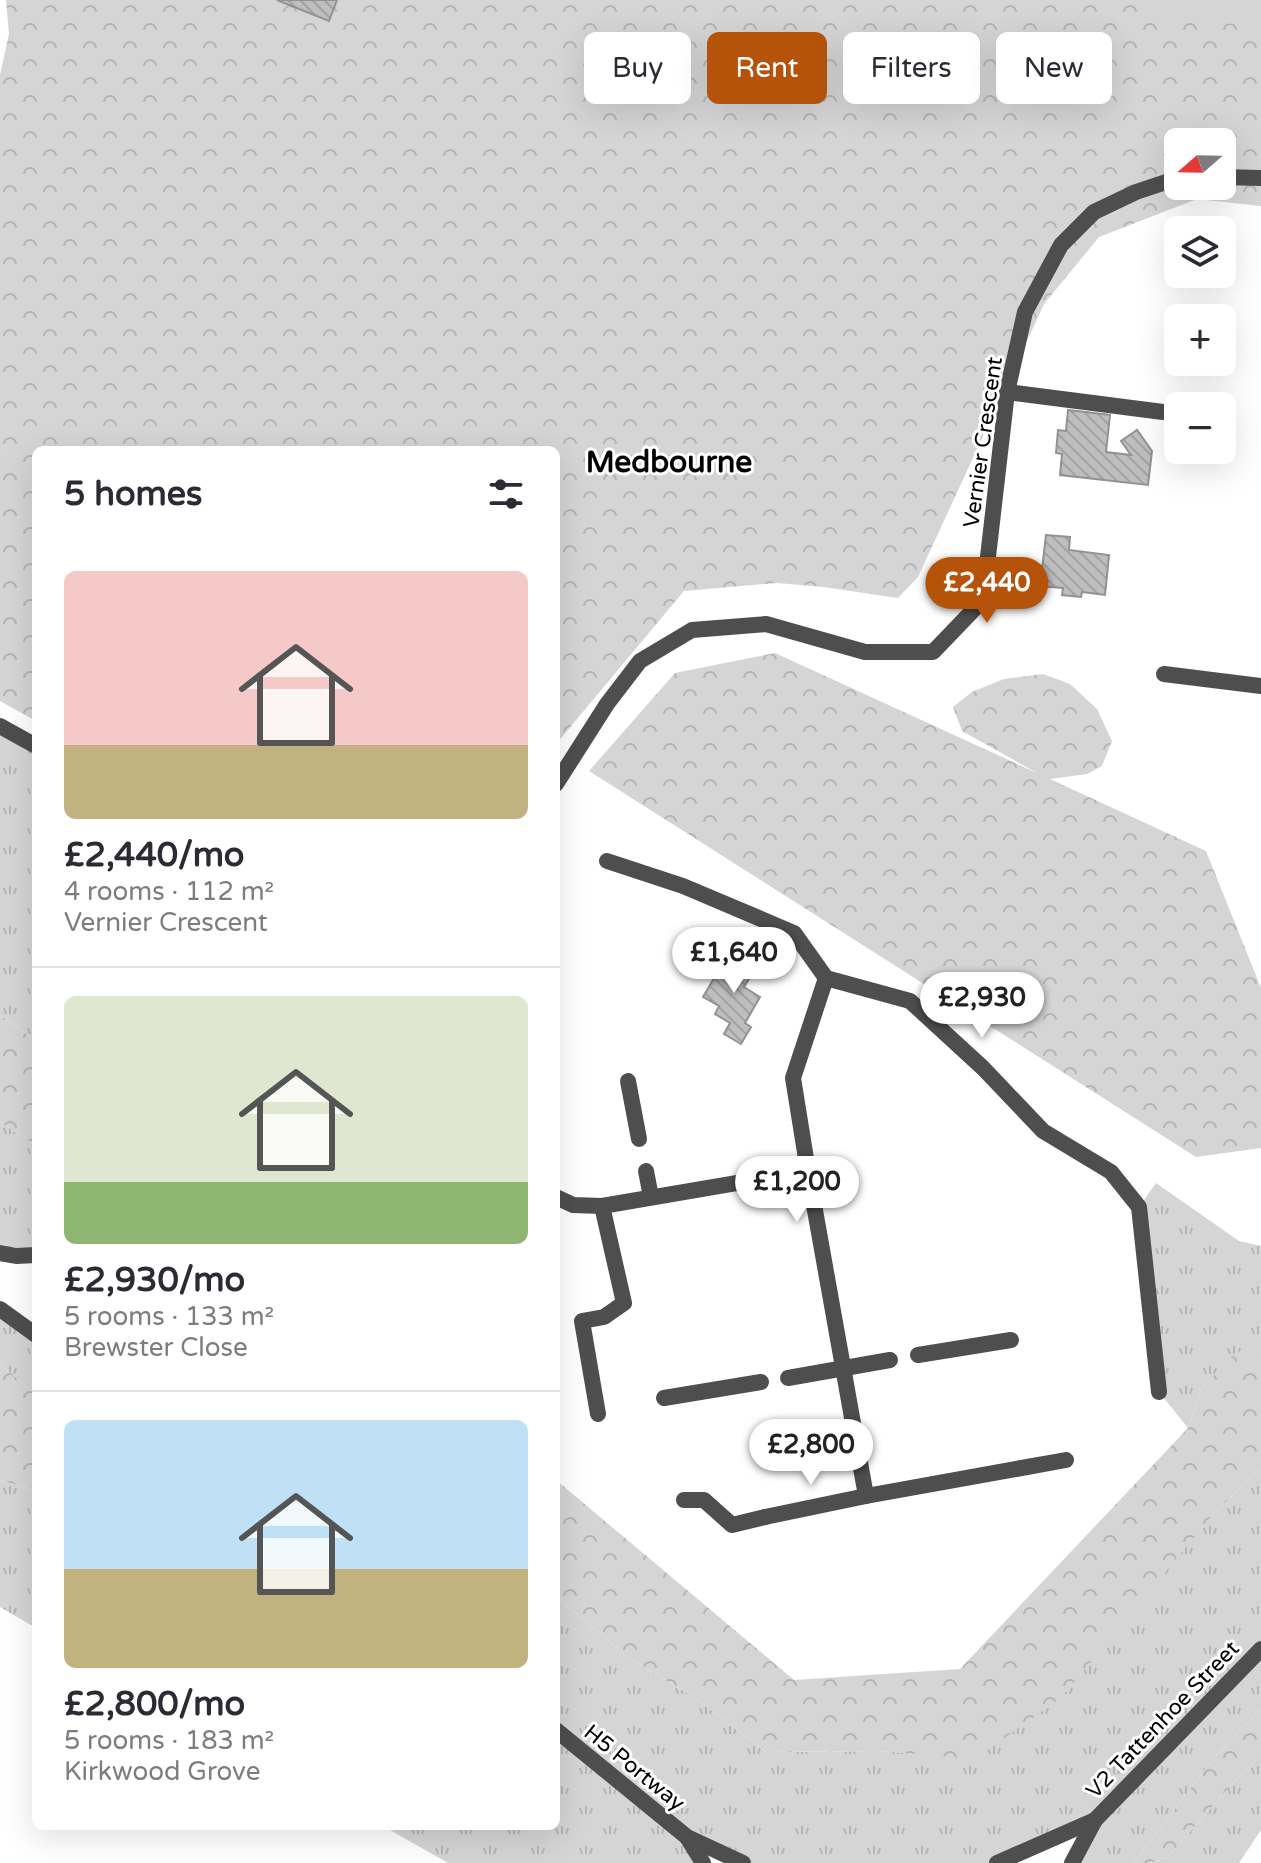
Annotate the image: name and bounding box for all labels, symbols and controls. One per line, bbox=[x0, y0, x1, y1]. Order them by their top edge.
chip: Buy bbox=[584, 32, 691, 104]
chip: Rent bbox=[707, 32, 827, 104]
chip: Filters bbox=[843, 32, 980, 104]
chip: New bbox=[996, 32, 1112, 104]
north arrow bbox=[1164, 128, 1236, 200]
map controls bbox=[1164, 128, 1236, 464]
button: layers bbox=[1164, 216, 1236, 288]
button: + bbox=[1164, 304, 1236, 376]
street label: Vernier Crescent bbox=[958, 355, 1008, 529]
button: − bbox=[1164, 392, 1236, 464]
district label: Medbourne bbox=[586, 444, 752, 481]
icon: filters bbox=[484, 472, 528, 516]
text: 5 homes bbox=[64, 474, 202, 515]
pin: £2,440 bbox=[922, 557, 1052, 625]
text: £2,440 bbox=[943, 567, 1031, 598]
icon: home bbox=[224, 623, 368, 767]
text: £2,440/mo bbox=[64, 835, 245, 876]
text: 4 rooms · 112 m² bbox=[64, 876, 274, 907]
text: Vernier Crescent bbox=[64, 907, 268, 938]
pin: £1,640 bbox=[669, 927, 799, 995]
text: £1,640 bbox=[690, 937, 778, 968]
pin: £2,930 bbox=[917, 972, 1047, 1040]
text: £2,930 bbox=[938, 982, 1026, 1013]
icon: home bbox=[224, 1048, 368, 1192]
pin: £1,200 bbox=[732, 1156, 862, 1224]
text: £1,200 bbox=[753, 1166, 841, 1197]
text: £2,930/mo bbox=[64, 1260, 245, 1301]
text: 5 rooms · 133 m² bbox=[64, 1301, 274, 1332]
text: Brewster Close bbox=[64, 1332, 248, 1363]
pin: £2,800 bbox=[746, 1419, 876, 1487]
text: £2,800 bbox=[767, 1429, 855, 1460]
icon: home bbox=[224, 1472, 368, 1616]
street label: V2 Tattenhoe Street bbox=[1081, 1636, 1245, 1804]
text: £2,800/mo bbox=[64, 1684, 245, 1725]
street label: H5 Portway bbox=[579, 1719, 690, 1816]
text: 5 rooms · 183 m² bbox=[64, 1725, 274, 1756]
text: Kirkwood Grove bbox=[64, 1756, 260, 1787]

